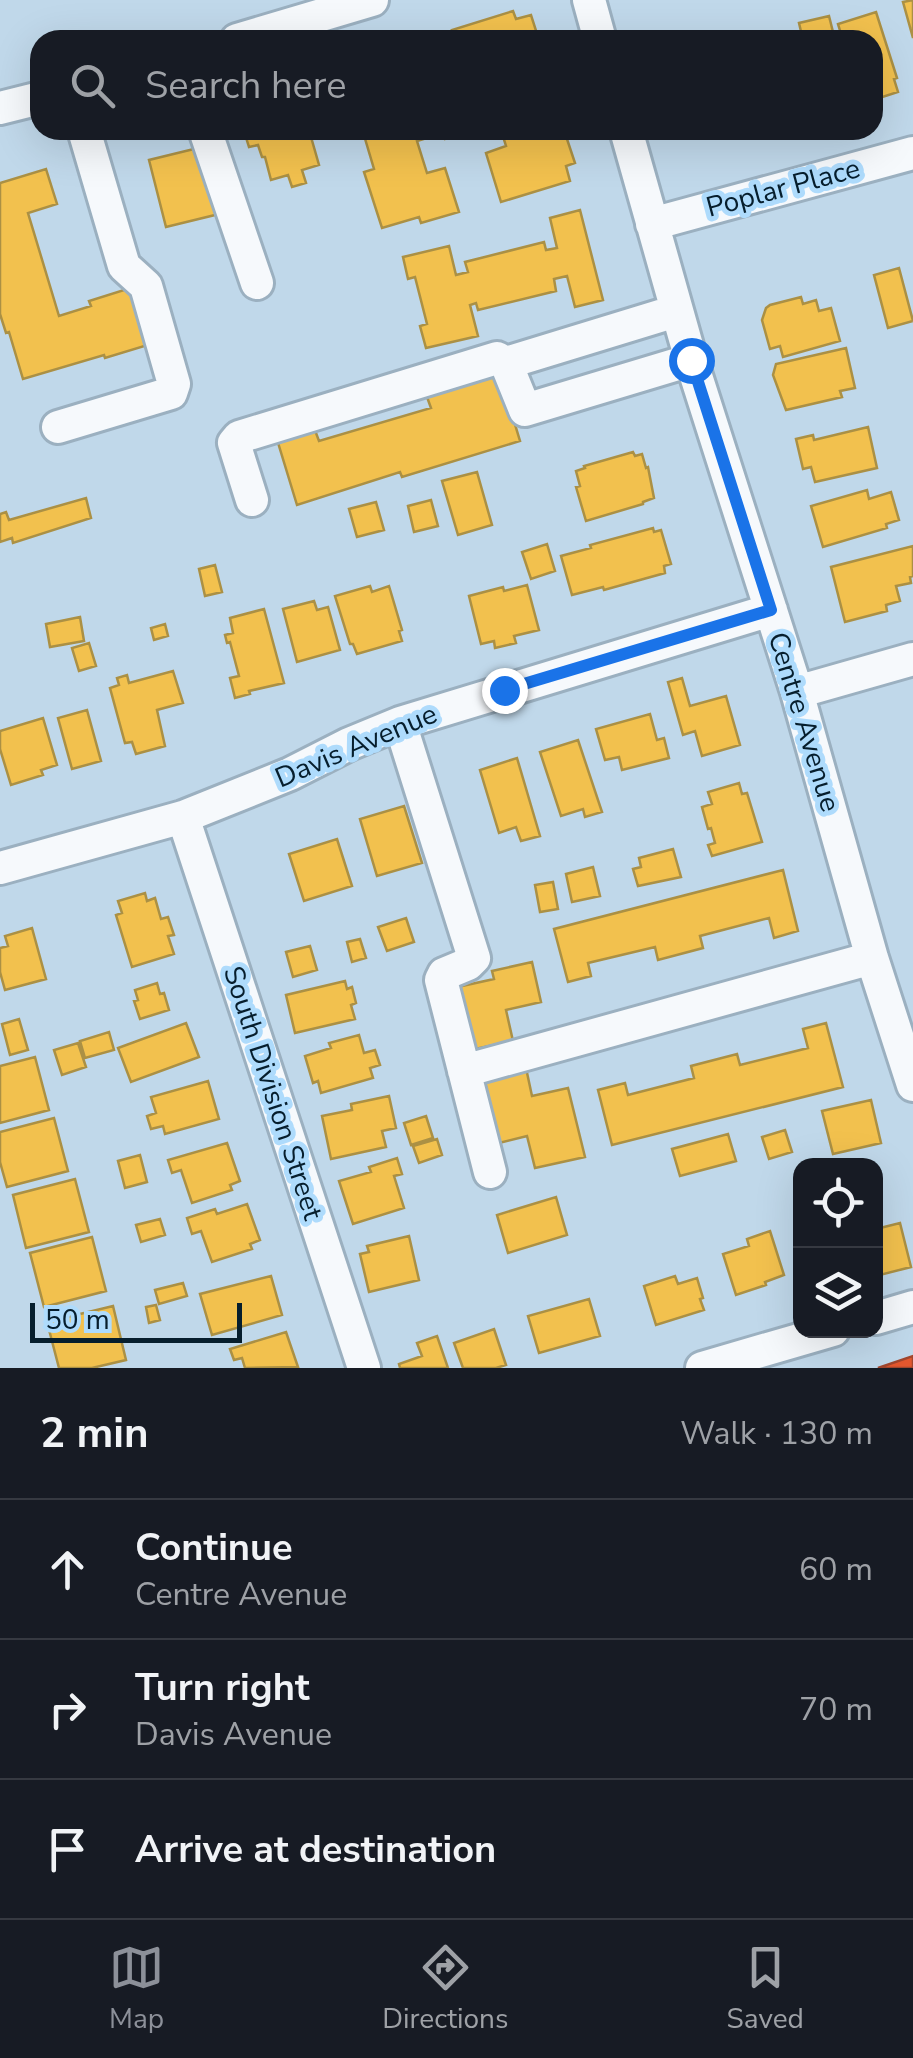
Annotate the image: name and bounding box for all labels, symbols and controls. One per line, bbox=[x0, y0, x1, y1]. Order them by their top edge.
search box bbox=[30, 30, 883, 140]
icon: search bbox=[65, 58, 120, 113]
text: Search here bbox=[145, 60, 346, 111]
street label: Poplar Place bbox=[702, 149, 864, 227]
route start bbox=[669, 338, 715, 384]
street label: Centre Avenue bbox=[759, 628, 849, 816]
route end bbox=[482, 668, 528, 714]
street label: Davis Avenue bbox=[269, 695, 443, 797]
street label: South Division Street bbox=[214, 961, 332, 1225]
map controls bbox=[793, 1158, 883, 1338]
button: locate bbox=[793, 1158, 883, 1248]
button: layers bbox=[793, 1248, 883, 1338]
scale bar bbox=[30, 1298, 242, 1342]
text: 50 m bbox=[45, 1301, 110, 1339]
text: 2 min bbox=[40, 1405, 149, 1462]
text: Walk · 130 m bbox=[680, 1412, 873, 1455]
text: Continue bbox=[135, 1522, 293, 1573]
icon: ahead bbox=[40, 1542, 95, 1597]
text: 60 m bbox=[799, 1548, 873, 1591]
text: Centre Avenue bbox=[135, 1573, 347, 1616]
text: Turn right bbox=[135, 1662, 310, 1713]
icon: right bbox=[40, 1682, 95, 1737]
text: 70 m bbox=[799, 1688, 873, 1731]
text: Davis Avenue bbox=[135, 1713, 332, 1756]
icon: arrive bbox=[40, 1822, 95, 1877]
text: Arrive at destination bbox=[135, 1824, 496, 1875]
tab: Map bbox=[109, 1940, 164, 2038]
tab: Directions bbox=[382, 1940, 508, 2038]
tab: Saved bbox=[727, 1940, 804, 2038]

